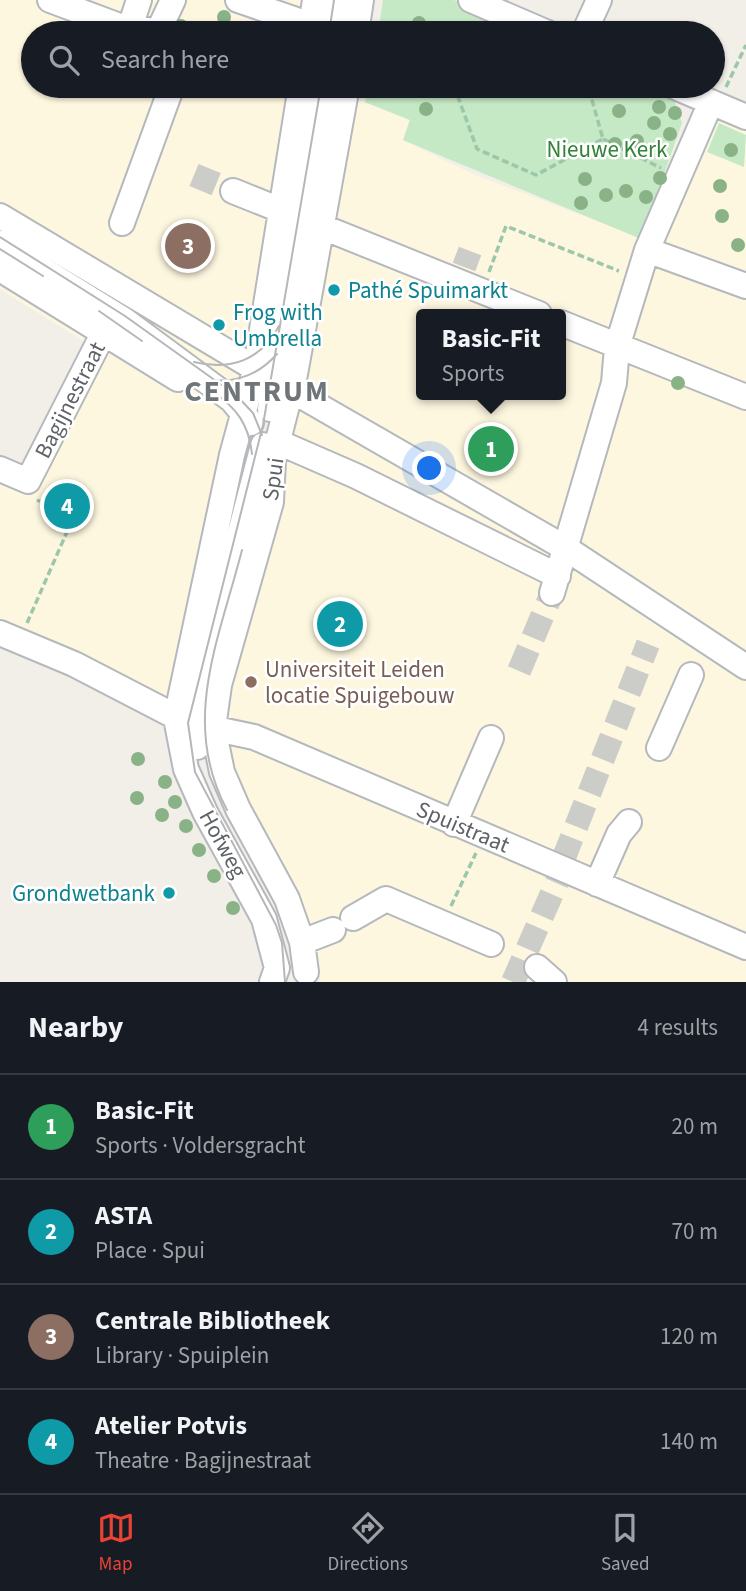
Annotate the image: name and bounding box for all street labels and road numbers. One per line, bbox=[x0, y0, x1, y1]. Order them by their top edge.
street label: Bagijnestraat bbox=[26, 336, 114, 464]
street label: Spui bbox=[254, 455, 292, 503]
street label: Spuistraat bbox=[411, 793, 515, 861]
street label: Hofweg bbox=[191, 804, 255, 884]

